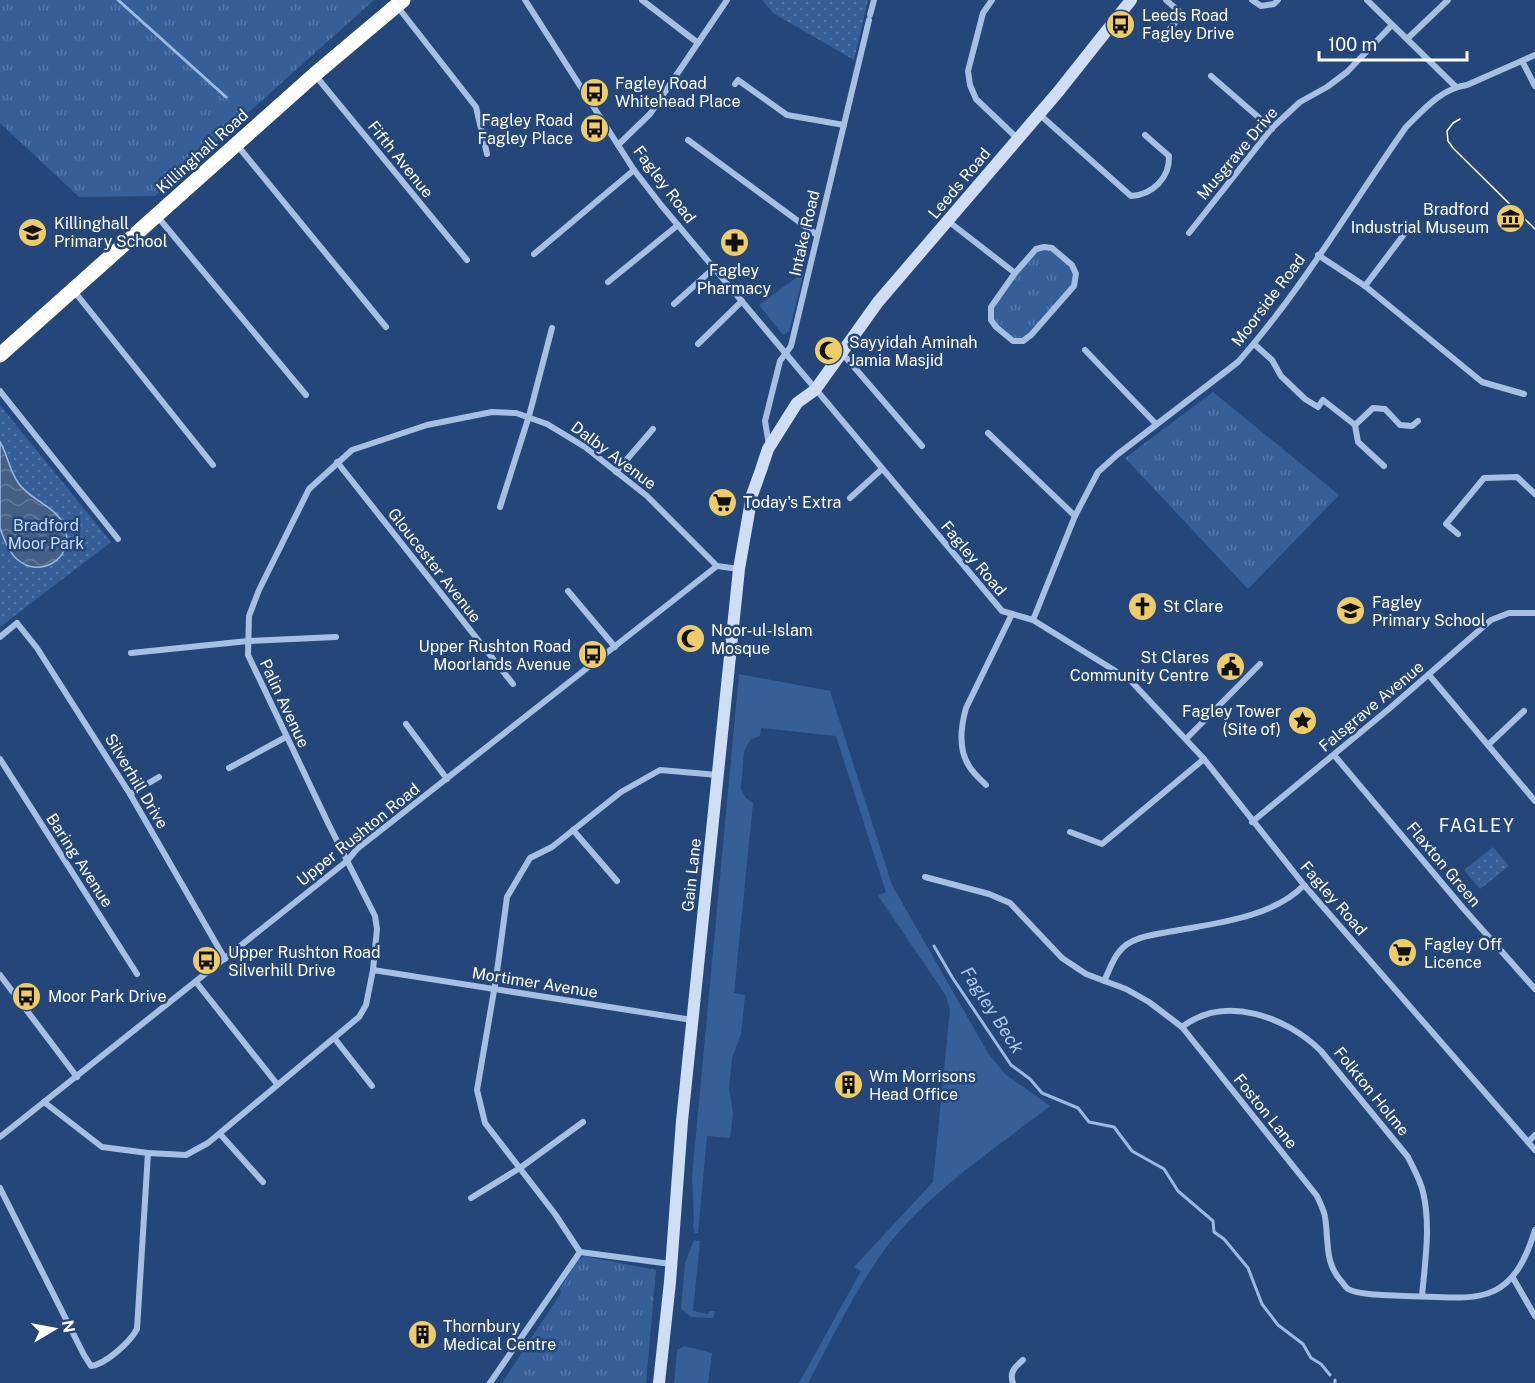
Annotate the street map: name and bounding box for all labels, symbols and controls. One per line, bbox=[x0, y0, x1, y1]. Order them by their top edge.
place label: Leeds Road Fagley Drive bbox=[1142, 6, 1234, 43]
bus stop icon: Leeds Road Fagley Drive bbox=[1105, 8, 1137, 40]
scale bar bbox=[1319, 24, 1468, 62]
text: 100 m bbox=[1328, 34, 1377, 55]
place label: Fagley Road Whitehead Place bbox=[615, 74, 740, 111]
bus stop icon: Fagley Road Whitehead Place bbox=[578, 76, 610, 108]
street label: Musgrave Drive bbox=[1193, 103, 1282, 204]
street label: Killinghall Road bbox=[153, 105, 252, 198]
place label: Fagley Road Fagley Place bbox=[478, 111, 573, 148]
bus stop icon: Fagley Road Fagley Place bbox=[578, 113, 610, 145]
street label: Fifth Avenue bbox=[364, 117, 437, 202]
street label: Fagley Road bbox=[629, 142, 700, 227]
street label: Leeds Road bbox=[924, 144, 994, 223]
street label: Intake Road bbox=[785, 188, 824, 278]
place label: Bradford Industrial Museum bbox=[1351, 200, 1489, 237]
museum icon: Bradford Industrial Museum bbox=[1494, 202, 1526, 234]
place label: Killinghall Primary School bbox=[54, 214, 168, 251]
school or university icon: Killinghall Primary School bbox=[17, 216, 49, 248]
pharmacy icon: Fagley Pharmacy bbox=[718, 226, 750, 258]
street label: Moorside Road bbox=[1228, 250, 1309, 350]
place label: Fagley Pharmacy bbox=[697, 261, 772, 298]
place label: Sayyidah Aminah Jamia Masjid bbox=[849, 333, 978, 370]
mosque icon: Sayyidah Aminah Jamia Masjid bbox=[812, 335, 844, 367]
street label: Dalby Avenue bbox=[567, 417, 660, 494]
supermarket icon: Today's Extra bbox=[706, 486, 738, 518]
place label: Today's Extra bbox=[743, 493, 841, 512]
street label: Gloucester Avenue bbox=[384, 504, 485, 626]
park label: Bradford Moor Park bbox=[8, 516, 84, 553]
street label: Fagley Road bbox=[937, 517, 1010, 600]
church icon: St Clare bbox=[1126, 590, 1158, 622]
place label: Fagley Primary School bbox=[1372, 593, 1486, 630]
school or university icon: Fagley Primary School bbox=[1335, 595, 1367, 627]
place label: St Clare bbox=[1163, 597, 1223, 616]
place label: Noor-ul-Islam Mosque bbox=[711, 621, 813, 658]
mosque icon: Noor-ul-Islam Mosque bbox=[674, 623, 706, 655]
place label: Upper Rushton Road Moorlands Avenue bbox=[419, 637, 571, 674]
bus stop icon: Upper Rushton Road Moorlands Avenue bbox=[576, 639, 608, 671]
place label: St Clares Community Centre bbox=[1070, 648, 1209, 685]
public building icon: St Clares Community Centre bbox=[1214, 650, 1246, 682]
street label: Palin Avenue bbox=[256, 656, 313, 751]
street label: Falsgrave Avenue bbox=[1315, 657, 1428, 756]
place label: Fagley Tower (Site of) bbox=[1182, 702, 1281, 739]
place icon: Fagley Tower (Site of) bbox=[1286, 704, 1318, 736]
street label: Silverhill Drive bbox=[101, 730, 172, 832]
street label: Upper Rushton Road bbox=[293, 779, 424, 890]
street label: Baring Avenue bbox=[42, 810, 117, 911]
district label: FAGLEY bbox=[1439, 815, 1515, 836]
street label: Flaxton Green bbox=[1403, 818, 1485, 911]
street label: Gain Lane bbox=[678, 837, 705, 913]
street label: Fagley Road bbox=[1296, 857, 1371, 939]
place label: Fagley Off Licence bbox=[1424, 935, 1502, 972]
supermarket icon: Fagley Off Licence bbox=[1387, 937, 1419, 969]
place label: Upper Rushton Road Silverhill Drive bbox=[228, 943, 381, 980]
bus stop icon: Upper Rushton Road Silverhill Drive bbox=[191, 945, 223, 977]
water label: Fagley Beck bbox=[957, 962, 1028, 1057]
street label: Mortimer Avenue bbox=[471, 963, 599, 1002]
bus stop icon: Moor Park Drive bbox=[11, 980, 43, 1012]
place label: Moor Park Drive bbox=[48, 987, 167, 1006]
street label: Folkton Holme bbox=[1330, 1043, 1413, 1140]
place label: Wm Morrisons Head Office bbox=[869, 1067, 976, 1104]
building icon: Wm Morrisons Head Office bbox=[832, 1069, 864, 1101]
street label: Foston Lane bbox=[1230, 1070, 1301, 1152]
north arrow bbox=[24, 1299, 84, 1359]
place label: Thornbury Medical Centre bbox=[443, 1317, 556, 1354]
text: N bbox=[58, 1319, 79, 1334]
building icon: Thornbury Medical Centre bbox=[406, 1319, 438, 1351]

